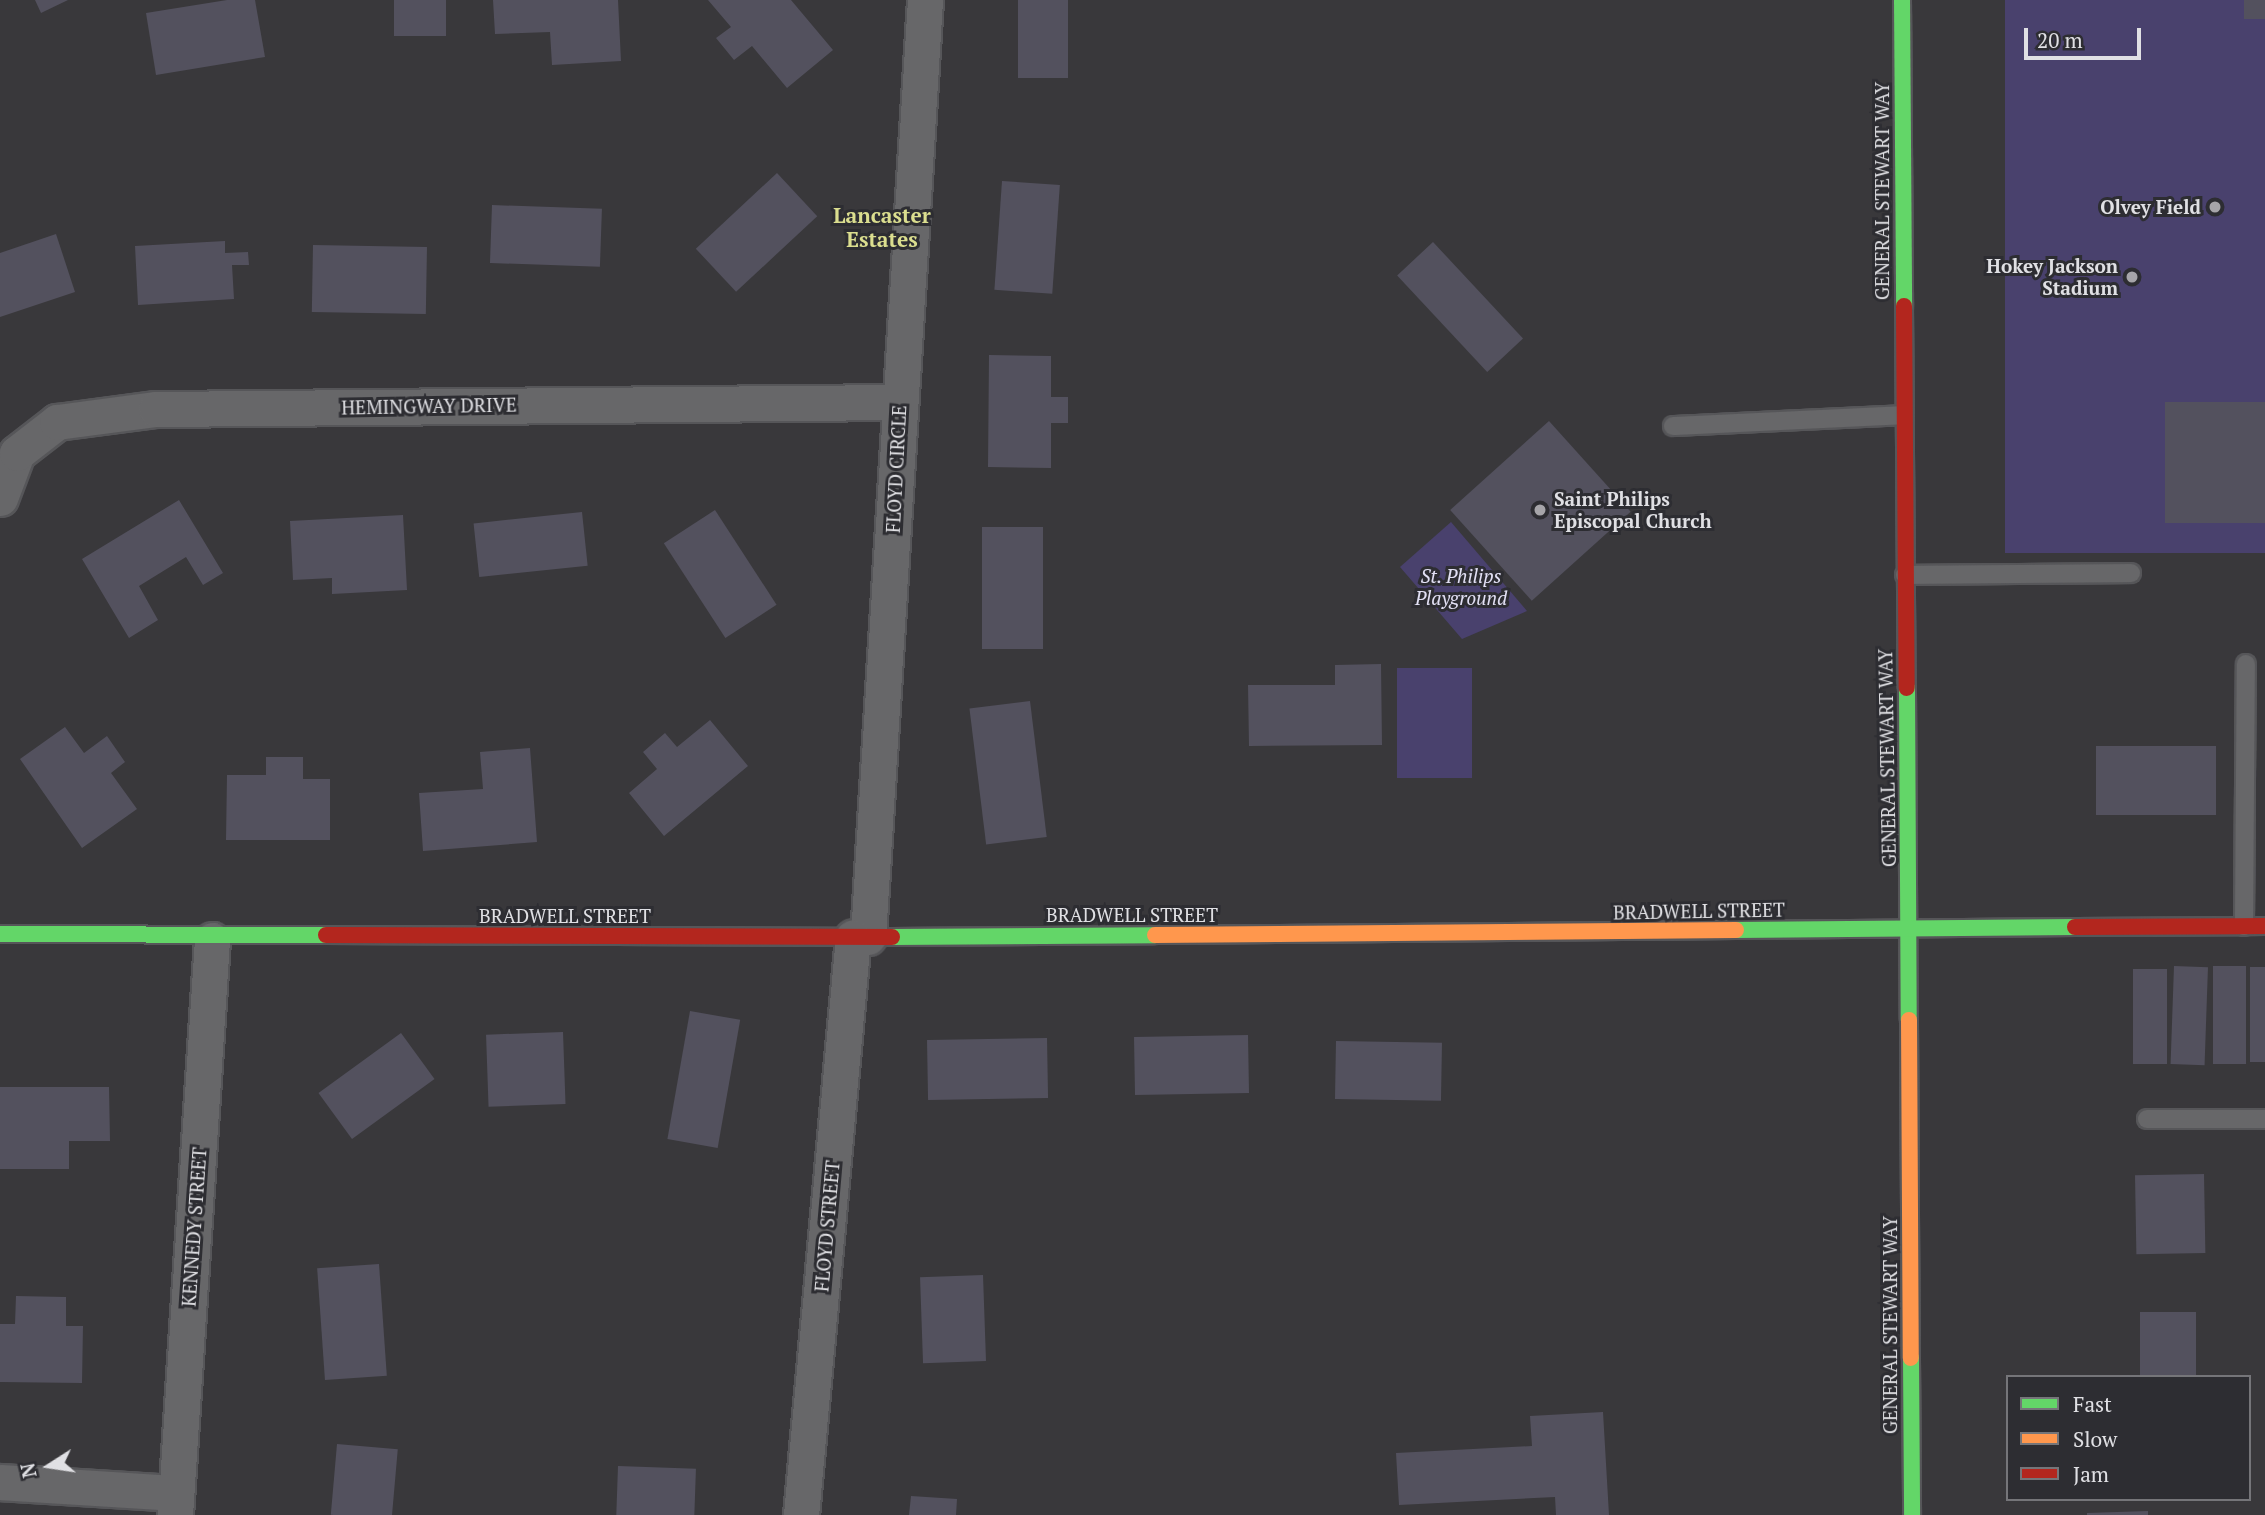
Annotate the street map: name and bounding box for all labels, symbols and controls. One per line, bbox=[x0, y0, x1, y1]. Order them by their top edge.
scale bar bbox=[2027, 14, 2144, 58]
text: 20 m bbox=[2037, 26, 2083, 54]
street label: GENERAL STEWART WAY bbox=[1871, 82, 1893, 300]
place label: Olvey Field bbox=[2100, 196, 2201, 218]
marker: Olvey Field bbox=[2207, 199, 2223, 215]
district label: Lancaster Estates bbox=[833, 202, 931, 252]
place label: Hokey Jackson Stadium bbox=[1986, 255, 2118, 299]
marker: Hokey Jackson Stadium bbox=[2124, 269, 2140, 285]
street label: HEMINGWAY DRIVE bbox=[341, 393, 517, 419]
street label: FLOYD CIRCLE bbox=[881, 404, 911, 534]
place label: Saint Philips Episcopal Church bbox=[1554, 488, 1712, 532]
marker: Saint Philips Episcopal Church bbox=[1532, 502, 1548, 518]
park label: St. Philips Playground bbox=[1415, 565, 1507, 609]
street label: GENERAL STEWART WAY bbox=[1874, 649, 1900, 867]
street label: BRADWELL STREET bbox=[1613, 898, 1785, 924]
street label: BRADWELL STREET bbox=[1046, 904, 1218, 926]
street label: BRADWELL STREET bbox=[479, 905, 651, 927]
street label: KENNEDY STREET bbox=[177, 1147, 211, 1307]
street label: FLOYD STREET bbox=[810, 1159, 844, 1293]
street label: GENERAL STEWART WAY bbox=[1879, 1216, 1901, 1434]
legend bbox=[2006, 1375, 2251, 1501]
text: Fast bbox=[2073, 1390, 2112, 1418]
text: Slow bbox=[2073, 1425, 2117, 1453]
north arrow bbox=[14, 1431, 84, 1501]
text: Jam bbox=[2073, 1460, 2109, 1488]
text: N bbox=[14, 1461, 42, 1480]

